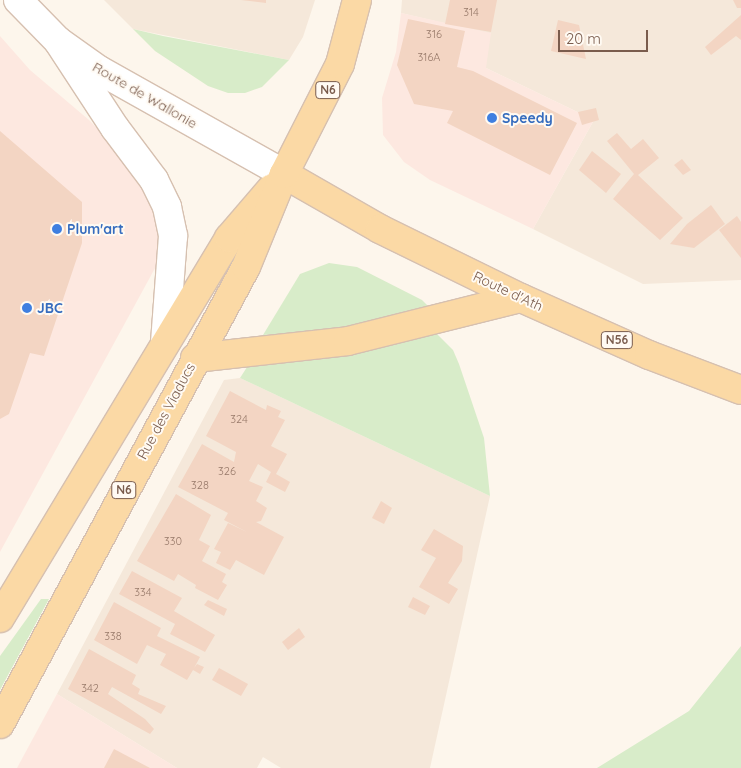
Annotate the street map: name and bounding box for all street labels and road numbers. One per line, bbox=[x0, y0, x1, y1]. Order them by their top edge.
street label: Route de Wallonie bbox=[90, 58, 200, 132]
road number: N6 bbox=[314, 80, 342, 100]
street label: Route d'Ath bbox=[470, 268, 546, 314]
road number: N56 bbox=[601, 330, 633, 350]
street label: Rue des Viaducs bbox=[133, 360, 199, 462]
road number: N6 bbox=[110, 480, 138, 500]

